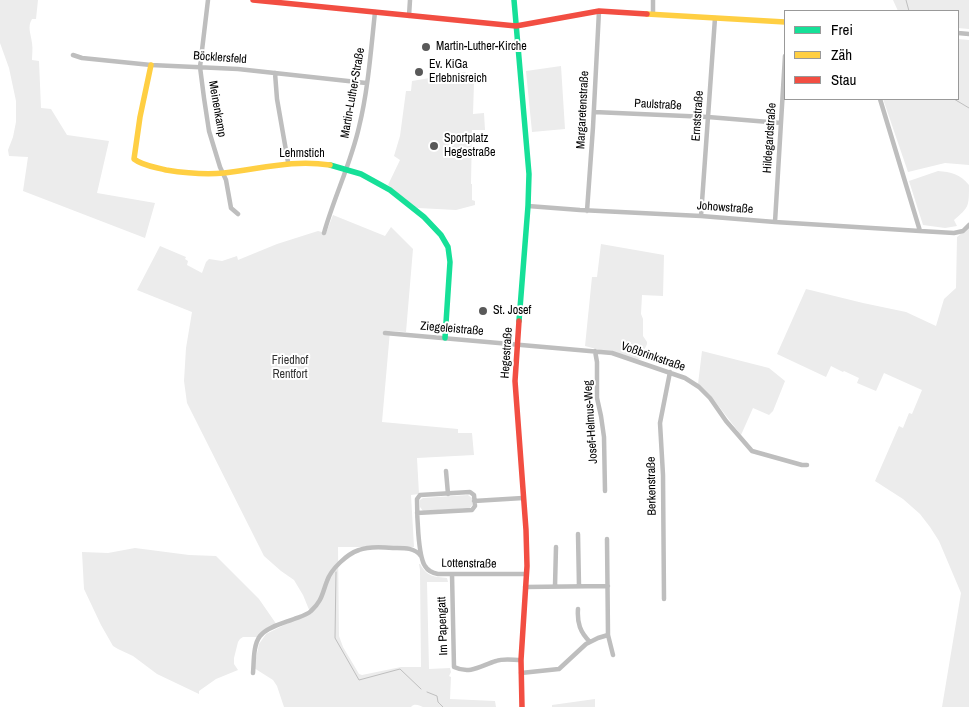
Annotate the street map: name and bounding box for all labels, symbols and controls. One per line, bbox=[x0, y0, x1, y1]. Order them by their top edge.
legend bbox=[784, 10, 959, 100]
text: Frei bbox=[831, 19, 853, 40]
place label: Martin-Luther-Kirche bbox=[436, 40, 527, 54]
marker: Martin-Luther-Kirche bbox=[420, 41, 432, 53]
text: Zäh bbox=[831, 44, 852, 65]
street label: Martin-Luther-Straße bbox=[338, 47, 368, 139]
street label: Böcklersfeld bbox=[193, 49, 247, 67]
place label: Ev. KiGa Erlebnisreich bbox=[429, 58, 487, 86]
marker: Ev. KiGa Erlebnisreich bbox=[413, 66, 425, 78]
text: Stau bbox=[831, 69, 856, 90]
street label: Margaretenstraße bbox=[574, 71, 592, 149]
street label: Meinenkamp bbox=[205, 80, 229, 138]
street label: Ernststraße bbox=[689, 90, 707, 142]
street label: Paulstraße bbox=[634, 97, 682, 113]
street label: Hildegardstraße bbox=[760, 102, 780, 174]
place label: Sportplatz Hegestraße bbox=[444, 132, 495, 160]
marker: Sportplatz Hegestraße bbox=[428, 140, 440, 152]
street label: Lehmstich bbox=[279, 147, 325, 161]
street label: Johowstraße bbox=[696, 199, 754, 217]
place label: St. Josef bbox=[493, 304, 531, 318]
marker: St. Josef bbox=[477, 305, 489, 317]
street label: Ziegeleistraße bbox=[420, 319, 484, 339]
street label: Hegestraße bbox=[498, 327, 516, 379]
street label: Voßbrinkstraße bbox=[619, 339, 687, 375]
park label: Friedhof Rentfort bbox=[272, 354, 308, 382]
street label: Josef-Helmus-Weg bbox=[581, 380, 601, 464]
street label: Berkenstraße bbox=[644, 456, 660, 516]
street label: Lottenstraße bbox=[441, 556, 497, 572]
street label: Im Papengatt bbox=[435, 596, 451, 656]

